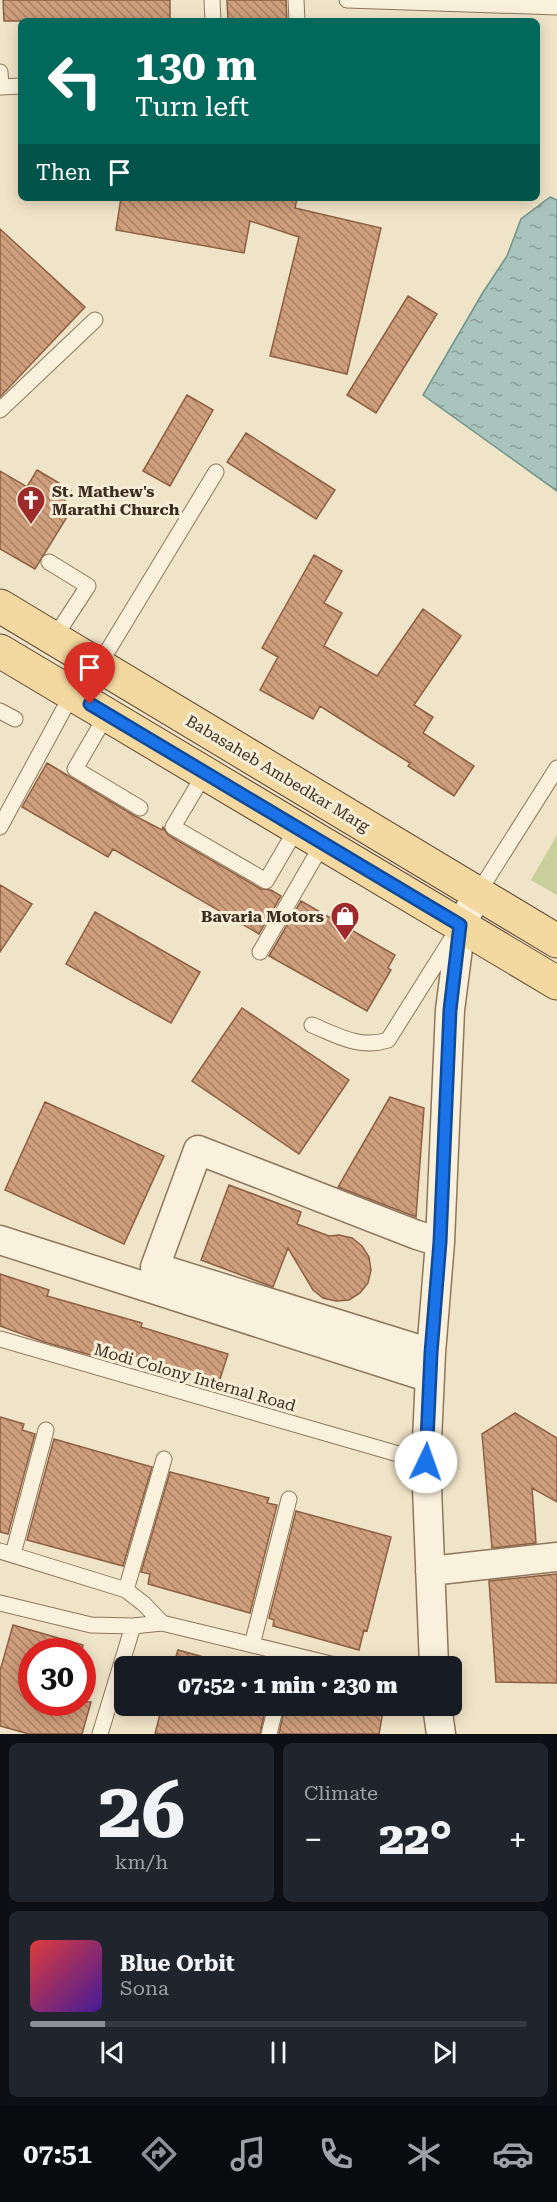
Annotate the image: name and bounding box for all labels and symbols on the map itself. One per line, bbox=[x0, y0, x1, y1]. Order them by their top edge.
place label: St. Mathew's Marathi Church bbox=[52, 482, 180, 519]
church icon: St. Mathew's Marathi Church bbox=[15, 484, 47, 526]
pin bbox=[64, 642, 115, 704]
street label: Babasaheb Ambedkar Marg bbox=[183, 711, 374, 836]
shop icon: Bavaria Motors bbox=[329, 900, 361, 942]
place label: Bavaria Motors bbox=[201, 907, 324, 926]
street label: Modi Colony Internal Road bbox=[92, 1340, 298, 1415]
position arrow bbox=[394, 1430, 458, 1494]
speed limit sign: 30 bbox=[18, 1638, 96, 1716]

